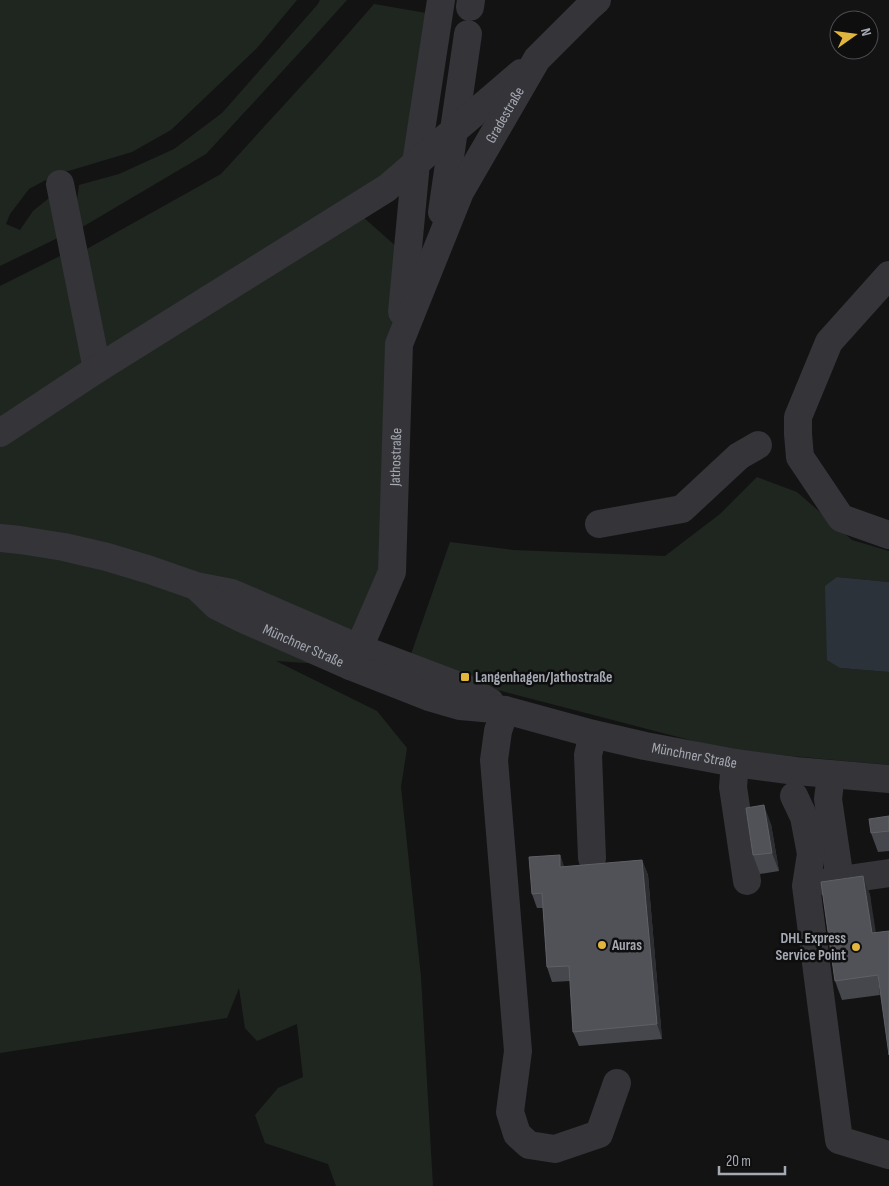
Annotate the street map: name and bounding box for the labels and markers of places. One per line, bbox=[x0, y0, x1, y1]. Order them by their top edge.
place label: Langenhagen/Jathostraße bbox=[475, 668, 612, 687]
marker: Langenhagen/Jathostraße bbox=[459, 671, 471, 683]
place label: DHL Express Service Point bbox=[776, 929, 846, 965]
place label: Auras bbox=[611, 936, 642, 955]
marker: Auras bbox=[596, 939, 608, 951]
marker: DHL Express Service Point bbox=[850, 941, 862, 953]

